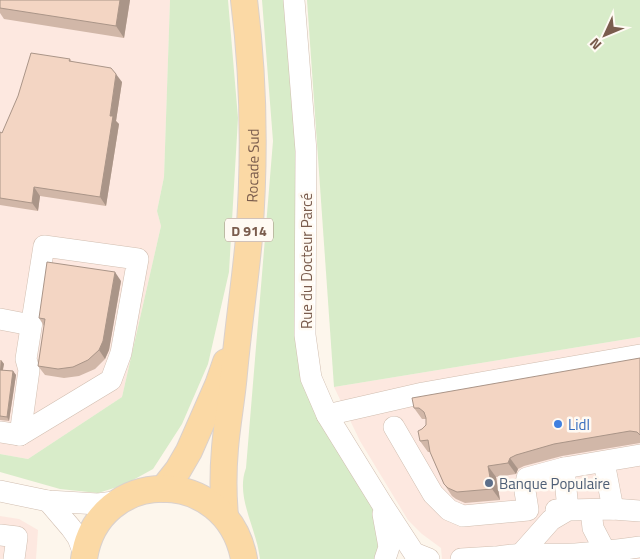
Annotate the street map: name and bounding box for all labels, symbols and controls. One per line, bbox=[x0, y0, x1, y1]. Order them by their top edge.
north arrow bbox=[580, 10, 630, 60]
text: N bbox=[584, 34, 606, 55]
street label: Rocade Sud bbox=[240, 128, 264, 203]
street label: Rue du Docteur Parcé bbox=[295, 193, 318, 329]
road number: D 914 bbox=[225, 218, 273, 242]
place label: Lidl bbox=[568, 413, 590, 436]
marker: Lidl bbox=[552, 418, 564, 430]
place label: Banque Populaire bbox=[499, 472, 610, 495]
marker: Banque Populaire bbox=[483, 477, 495, 489]

